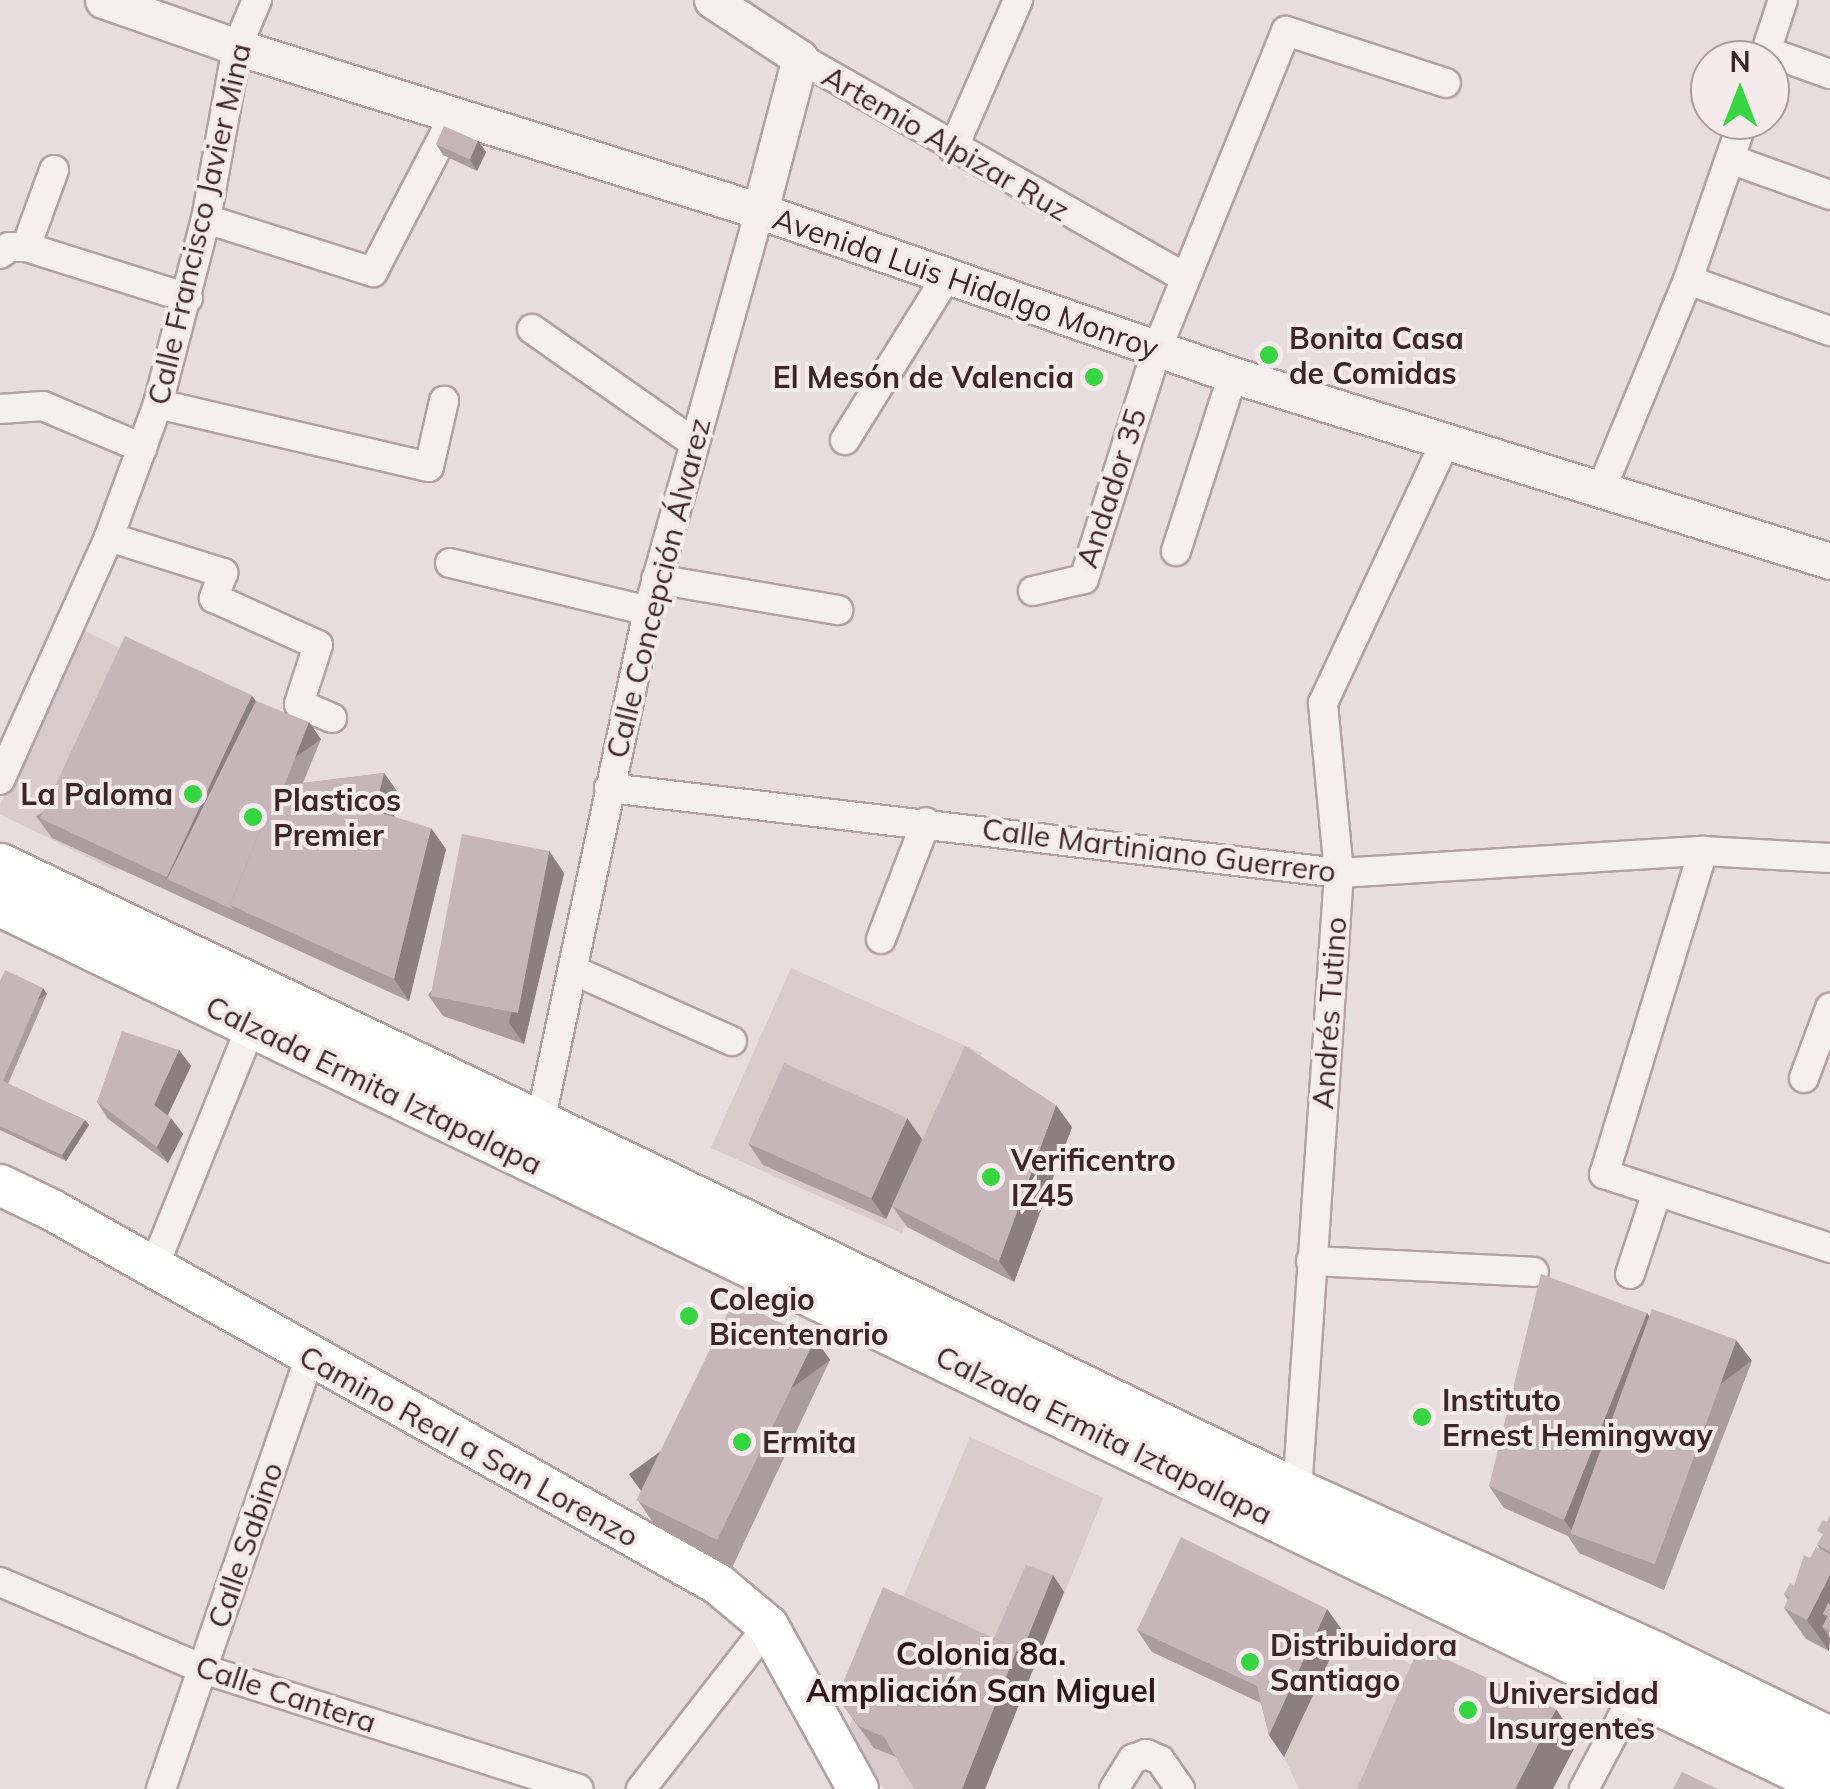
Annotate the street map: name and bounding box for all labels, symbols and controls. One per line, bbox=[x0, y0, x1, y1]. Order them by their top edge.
street label: Calle Francisco Javier Mina bbox=[140, 40, 258, 408]
north arrow bbox=[1690, 40, 1790, 140]
text: N bbox=[1729, 44, 1751, 79]
street label: Artemio Alpizar Ruz bbox=[816, 58, 1076, 228]
street label: Avenida Luis Hidalgo Monroy bbox=[769, 200, 1163, 366]
place label: Bonita Casa de Comidas bbox=[1289, 320, 1464, 390]
marker: Bonita Casa de Comidas bbox=[1258, 344, 1280, 366]
place label: El Mesón de Valencia bbox=[773, 359, 1074, 395]
marker: El Mesón de Valencia bbox=[1083, 366, 1105, 388]
street label: Andador 35 bbox=[1068, 404, 1154, 572]
street label: Calle Concepción Álvarez bbox=[598, 414, 718, 762]
place label: La Paloma bbox=[20, 776, 173, 812]
place label: Plasticos Premier bbox=[273, 782, 401, 852]
marker: La Paloma bbox=[182, 783, 204, 805]
marker: Plasticos Premier bbox=[242, 806, 264, 828]
street label: Calle Martiniano Guerrero bbox=[980, 810, 1338, 890]
street label: Andrés Tutino bbox=[1304, 915, 1354, 1111]
street label: Calzada Ermita Iztapalapa bbox=[200, 988, 548, 1182]
place label: Verificentro IZ45 bbox=[1011, 1142, 1176, 1212]
marker: Verificentro IZ45 bbox=[980, 1166, 1002, 1188]
place label: Colegio Bicentenario bbox=[709, 1281, 889, 1352]
marker: Colegio Bicentenario bbox=[678, 1305, 700, 1327]
street label: Camino Real a San Lorenzo bbox=[293, 1338, 645, 1554]
street label: Calzada Ermita Iztapalapa bbox=[930, 1338, 1278, 1532]
place label: Instituto Ernest Hemingway bbox=[1442, 1382, 1713, 1452]
marker: Instituto Ernest Hemingway bbox=[1411, 1406, 1433, 1428]
place label: Ermita bbox=[762, 1424, 856, 1460]
marker: Ermita bbox=[731, 1431, 753, 1453]
street label: Calle Sabino bbox=[200, 1457, 290, 1633]
place label: Distribuidora Santiago bbox=[1270, 1627, 1457, 1698]
district label: Colonia 8a. Ampliación San Miguel bbox=[806, 1635, 1156, 1710]
street label: Calle Cantera bbox=[191, 1648, 381, 1740]
marker: Distribuidora Santiago bbox=[1239, 1651, 1261, 1673]
place label: Universidad Insurgentes bbox=[1488, 1675, 1659, 1746]
marker: Universidad Insurgentes bbox=[1457, 1699, 1479, 1721]

